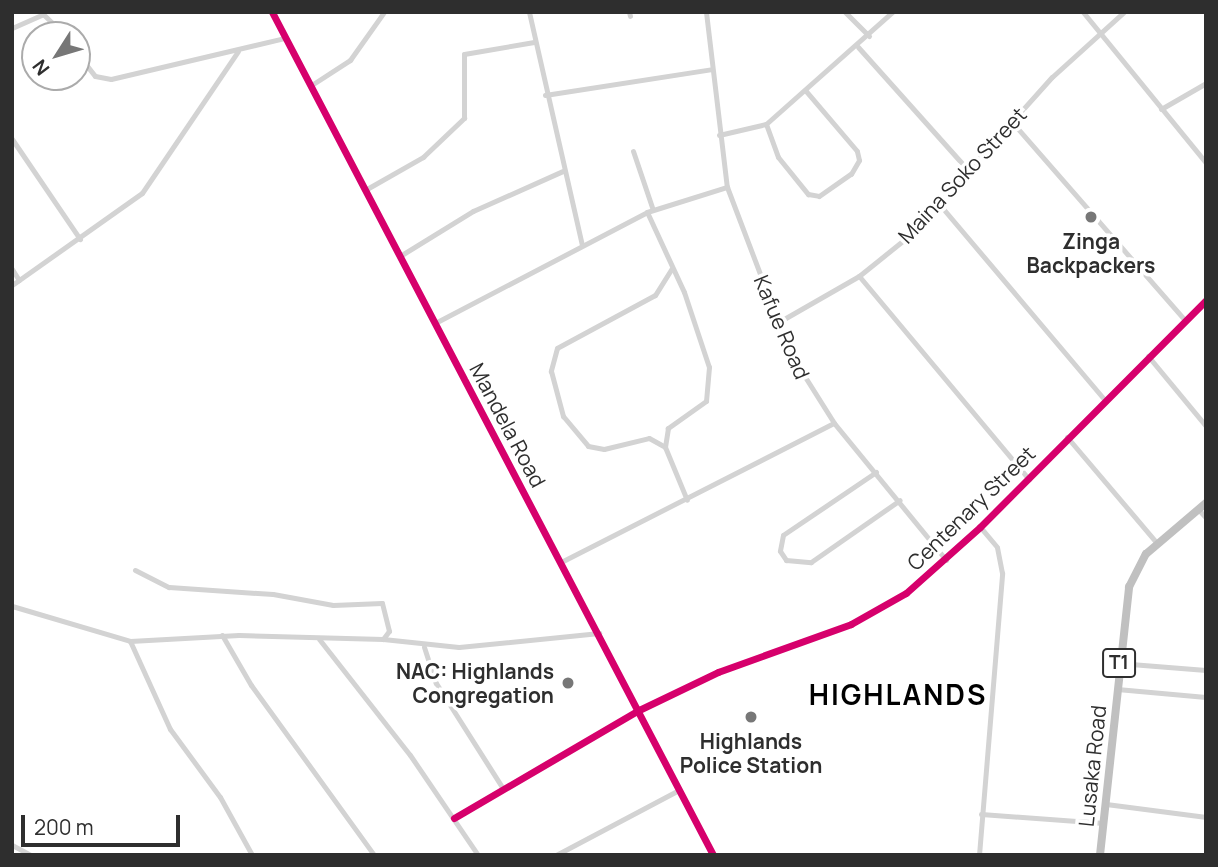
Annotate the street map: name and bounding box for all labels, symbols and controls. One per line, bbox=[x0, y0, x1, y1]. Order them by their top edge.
north arrow bbox=[21, 21, 91, 91]
text: N bbox=[26, 54, 55, 81]
street label: Maina Soko Street bbox=[893, 102, 1031, 248]
marker: Zinga Backpackers bbox=[1083, 209, 1099, 225]
place label: Zinga Backpackers bbox=[1027, 228, 1155, 278]
street label: Kafue Road bbox=[749, 271, 815, 383]
street label: Mandela Road bbox=[465, 359, 551, 491]
street label: Centenary Street bbox=[902, 441, 1040, 575]
road number: T1 bbox=[1102, 648, 1136, 678]
place label: NAC: Highlands Congregation bbox=[396, 658, 554, 708]
marker: NAC: Highlands Congregation bbox=[560, 675, 576, 691]
district label: HIGHLANDS bbox=[810, 677, 986, 711]
street label: Lusaka Road bbox=[1073, 704, 1111, 828]
marker: Highlands Police Station bbox=[743, 709, 759, 725]
place label: Highlands Police Station bbox=[680, 728, 822, 778]
scale bar bbox=[24, 800, 184, 844]
text: 200 m bbox=[34, 813, 94, 841]

